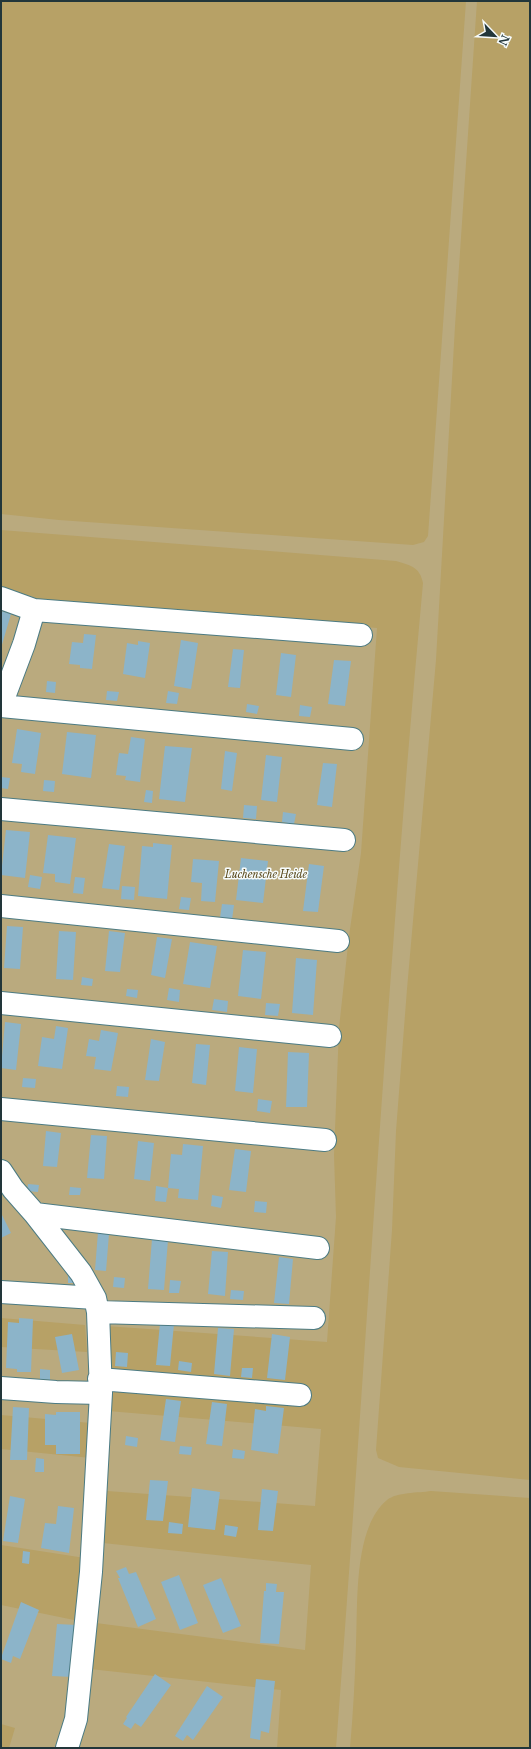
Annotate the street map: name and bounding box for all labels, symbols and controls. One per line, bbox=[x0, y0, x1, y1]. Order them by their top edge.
north arrow bbox=[475, 16, 515, 56]
text: N bbox=[495, 33, 513, 48]
park label: Luchensche Heide bbox=[224, 868, 308, 881]

